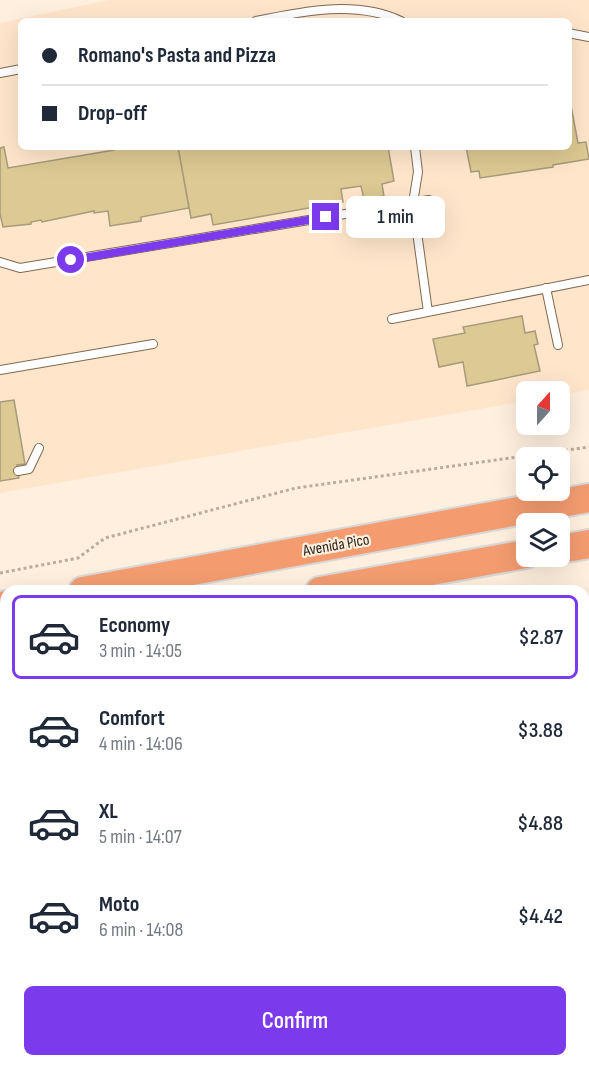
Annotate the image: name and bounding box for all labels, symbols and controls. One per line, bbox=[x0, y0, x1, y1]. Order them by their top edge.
text: Romano's Pasta and Pizza bbox=[78, 42, 276, 69]
text: Drop-off bbox=[78, 100, 147, 127]
callout: 1 min bbox=[347, 196, 446, 238]
route end bbox=[312, 203, 339, 230]
text: 1 min bbox=[377, 205, 414, 229]
route start bbox=[57, 246, 84, 273]
north arrow bbox=[516, 381, 570, 435]
map controls bbox=[516, 381, 570, 567]
button: locate bbox=[516, 447, 570, 501]
button: layers bbox=[516, 513, 570, 567]
street label: Avenida Pico bbox=[301, 530, 371, 561]
icon: car bbox=[27, 610, 81, 664]
text: Economy bbox=[99, 612, 170, 639]
text: $2.87 bbox=[519, 624, 563, 651]
text: 3 min · 14:05 bbox=[99, 639, 182, 663]
icon: car bbox=[27, 703, 81, 757]
text: Comfort bbox=[99, 705, 165, 732]
text: $3.88 bbox=[518, 717, 563, 744]
text: 4 min · 14:06 bbox=[99, 732, 183, 756]
icon: car bbox=[27, 796, 81, 850]
text: XL bbox=[99, 798, 118, 825]
text: $4.88 bbox=[517, 810, 563, 837]
text: 5 min · 14:07 bbox=[99, 825, 182, 849]
icon: car bbox=[27, 889, 81, 943]
text: Moto bbox=[99, 891, 139, 918]
text: $4.42 bbox=[518, 903, 563, 930]
text: 6 min · 14:08 bbox=[99, 918, 183, 942]
button: Confirm bbox=[24, 986, 566, 1055]

